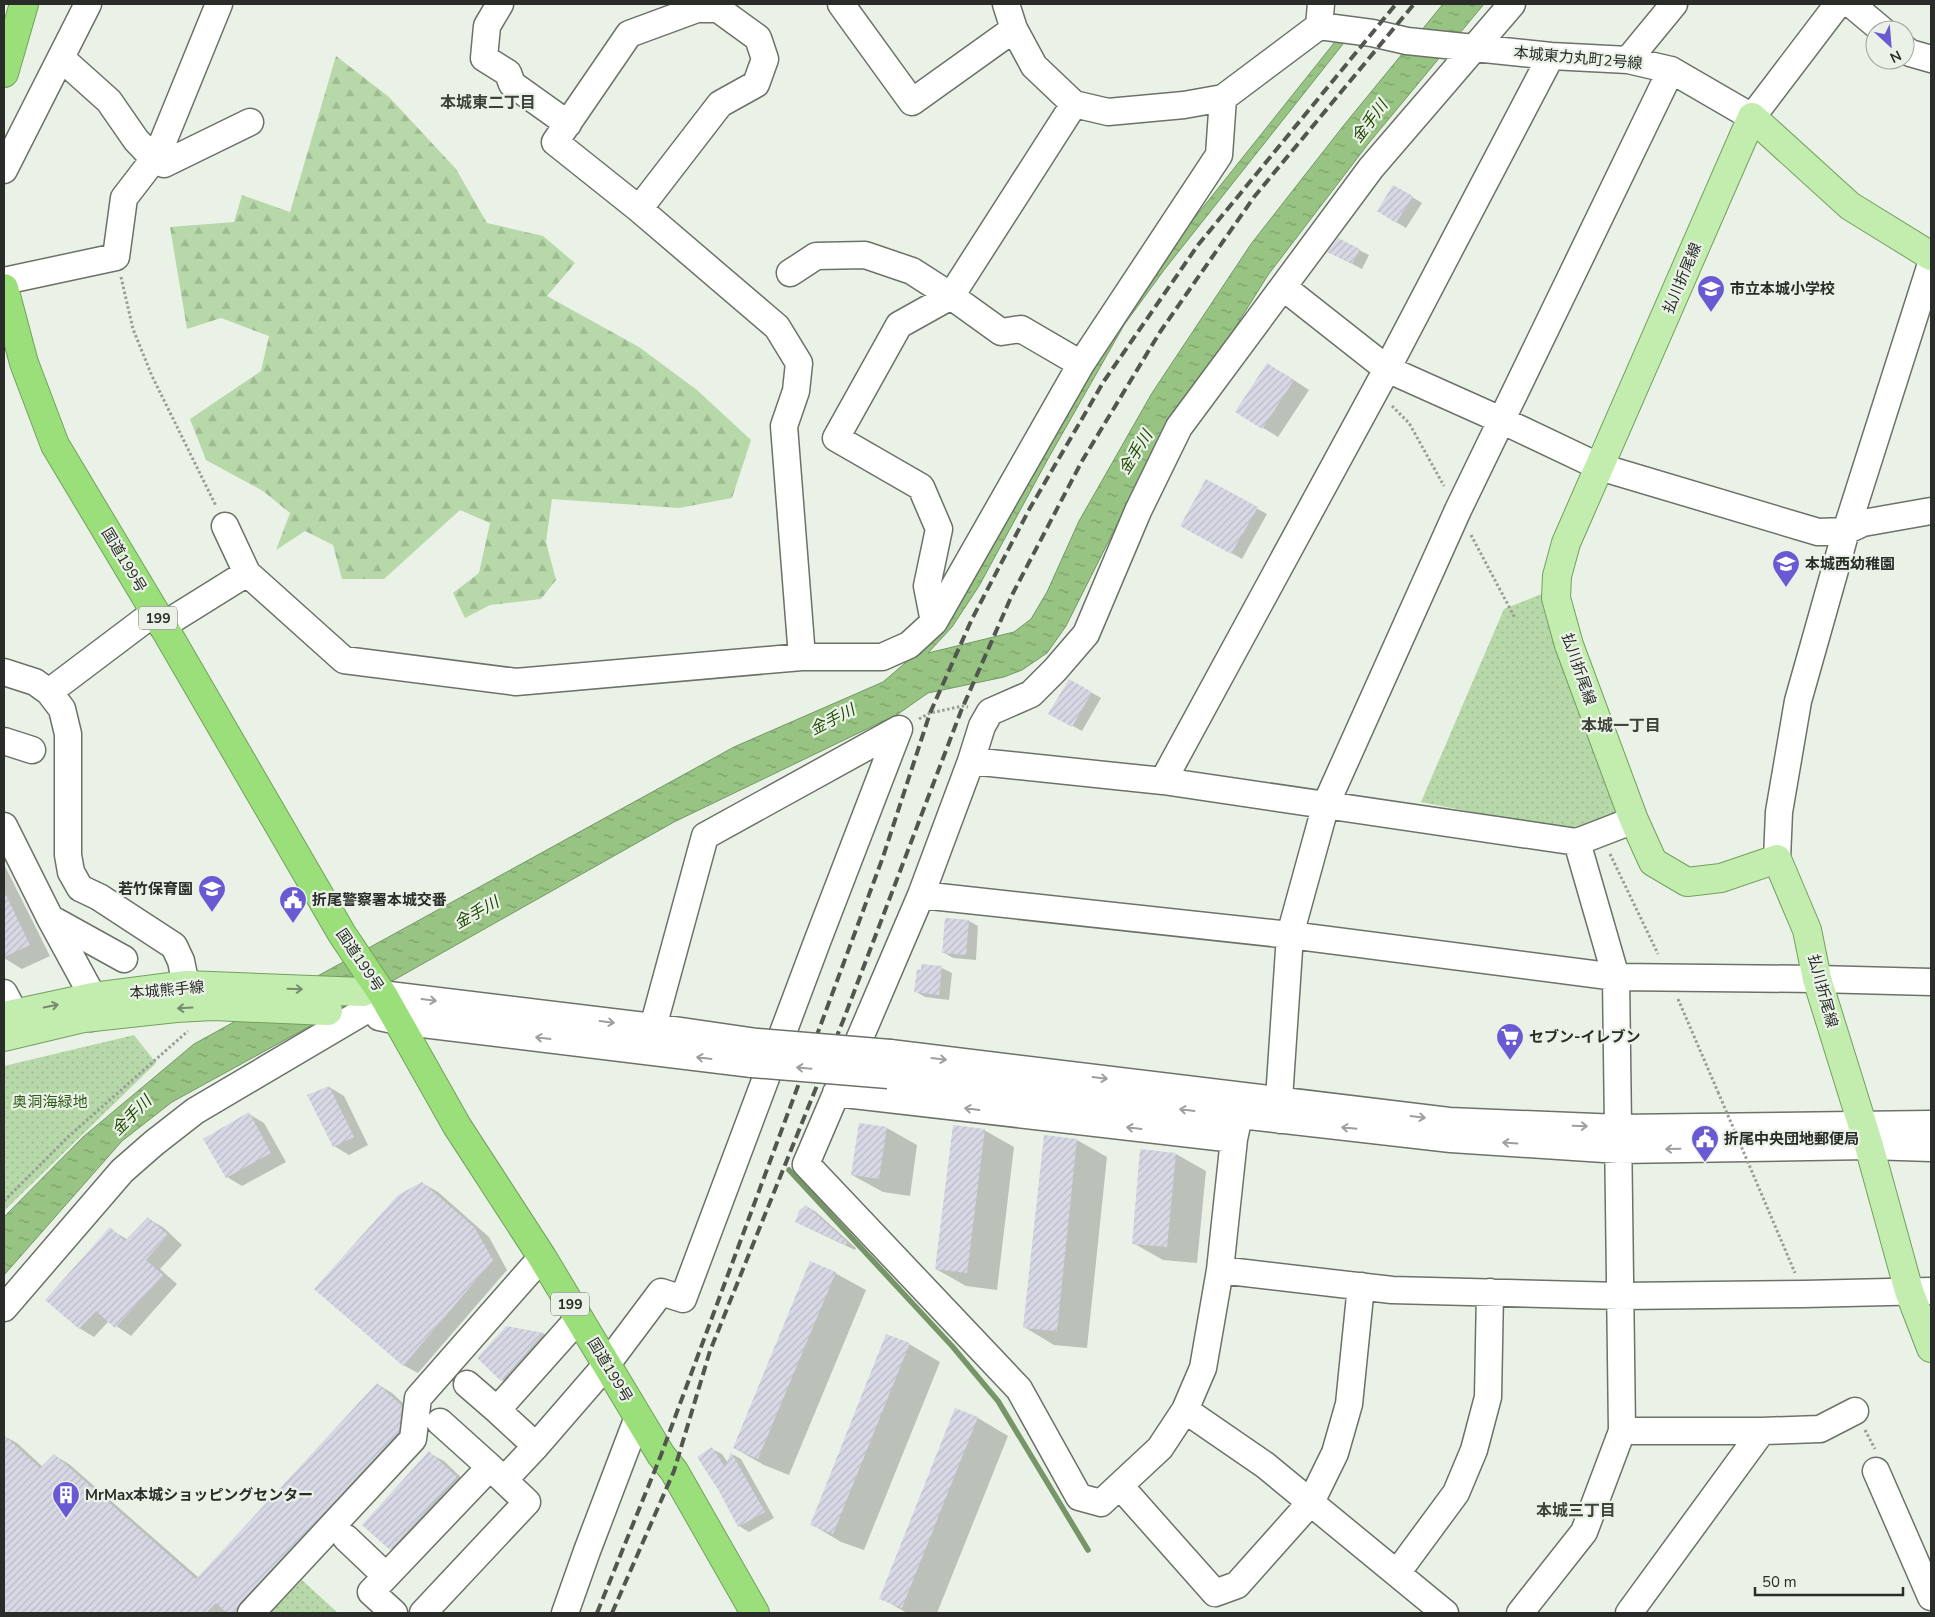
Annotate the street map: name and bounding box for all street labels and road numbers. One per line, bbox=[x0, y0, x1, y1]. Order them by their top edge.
street label: 本城東力丸町2号線 bbox=[1513, 42, 1643, 74]
street label: 払川折尾線 bbox=[1658, 240, 1706, 316]
street label: 国道199号 bbox=[97, 524, 151, 596]
road number: 199 bbox=[139, 606, 177, 630]
street label: 払川折尾線 bbox=[1557, 630, 1601, 708]
street label: 国道199号 bbox=[332, 925, 388, 995]
street label: 払川折尾線 bbox=[1804, 952, 1842, 1030]
street label: 本城熊手線 bbox=[129, 977, 205, 1003]
road number: 199 bbox=[551, 1292, 589, 1316]
street label: 国道199号 bbox=[583, 1334, 637, 1406]

